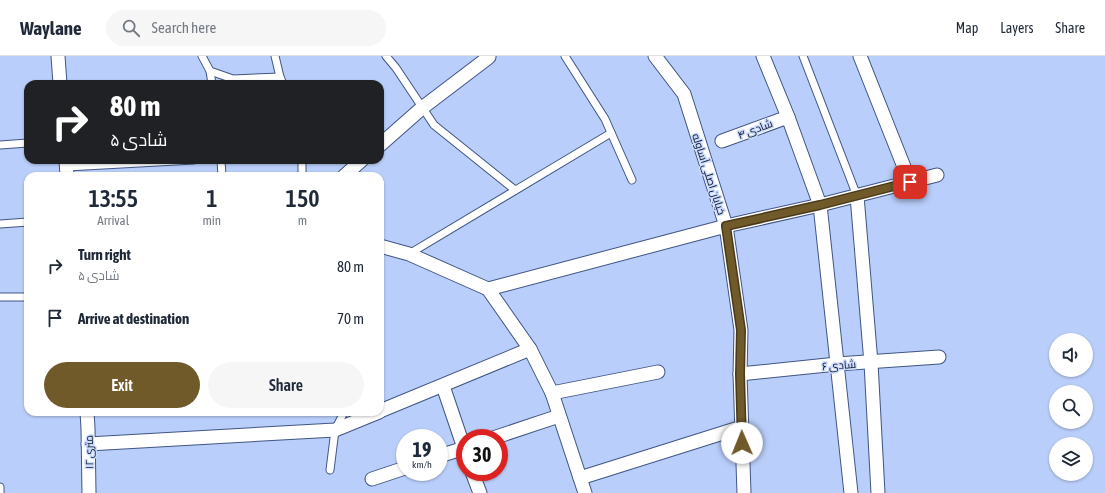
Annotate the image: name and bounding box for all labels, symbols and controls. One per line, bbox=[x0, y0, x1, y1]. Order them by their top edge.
search box bbox=[106, 10, 386, 46]
text: Waylane bbox=[20, 17, 82, 39]
icon: search bbox=[120, 17, 142, 39]
text: Search here bbox=[152, 19, 216, 36]
text: Map bbox=[956, 20, 978, 36]
text: Layers bbox=[1000, 20, 1033, 36]
text: Share bbox=[1055, 20, 1085, 36]
text: 80 m bbox=[110, 90, 160, 122]
icon: right bbox=[44, 96, 96, 148]
street label: شادی ۴ bbox=[736, 117, 774, 142]
text: شادی ۵ bbox=[110, 129, 167, 150]
street label: خیابان اصلی آساوله bbox=[689, 132, 728, 217]
pin bbox=[893, 165, 927, 199]
icon: arrive bbox=[899, 171, 921, 193]
text: 13:55 bbox=[89, 185, 138, 212]
text: 1 bbox=[206, 185, 217, 212]
text: 150 bbox=[286, 185, 319, 212]
text: Arrival bbox=[97, 213, 129, 228]
text: min bbox=[202, 213, 221, 228]
text: m bbox=[298, 213, 307, 228]
text: Turn right bbox=[78, 246, 131, 263]
icon: right bbox=[44, 255, 66, 277]
text: 80 m bbox=[337, 258, 364, 275]
text: شادی ۵ bbox=[78, 268, 119, 283]
icon: arrive bbox=[44, 307, 66, 329]
text: Arrive at destination bbox=[78, 310, 189, 327]
text: 70 m bbox=[337, 310, 364, 327]
map controls bbox=[1049, 333, 1093, 481]
button: sound bbox=[1049, 333, 1093, 377]
street label: شادی ۶ bbox=[821, 358, 857, 373]
button: Exit bbox=[44, 362, 200, 408]
button: Share bbox=[208, 362, 364, 408]
button: search bbox=[1049, 385, 1093, 429]
position arrow bbox=[721, 422, 763, 464]
speed limit sign: 30 bbox=[456, 429, 508, 481]
street label: ۱۲ متری bbox=[83, 435, 96, 469]
button: layers bbox=[1049, 437, 1093, 481]
text: 19 bbox=[413, 438, 431, 461]
text: km/h bbox=[412, 459, 432, 470]

